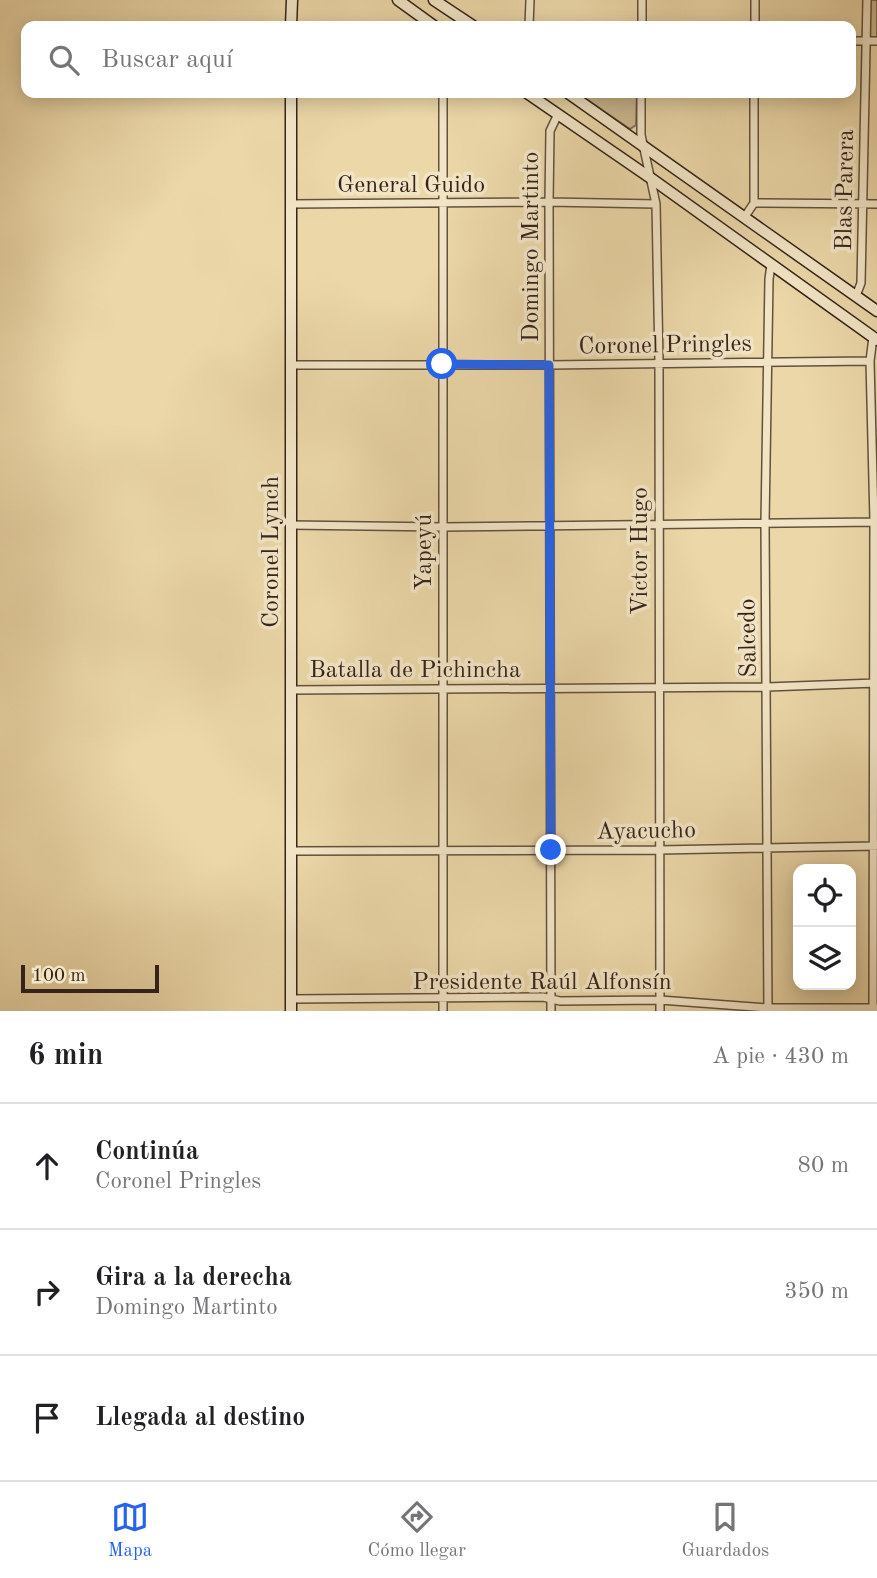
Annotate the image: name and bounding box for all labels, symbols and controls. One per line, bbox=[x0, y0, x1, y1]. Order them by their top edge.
search box bbox=[21, 21, 856, 98]
icon: search bbox=[45, 41, 83, 79]
text: Buscar aquí bbox=[101, 47, 233, 73]
street label: Blas Parera bbox=[833, 129, 859, 251]
street label: Domingo Martinto bbox=[520, 152, 544, 342]
street label: General Guido bbox=[337, 174, 485, 198]
street label: Coronel Pringles bbox=[578, 332, 752, 360]
route start bbox=[426, 348, 457, 379]
street label: Coronel Lynch bbox=[260, 476, 284, 628]
street label: Victor Hugo bbox=[629, 487, 653, 615]
street label: Yapeyú bbox=[413, 513, 437, 590]
street label: Salcedo bbox=[736, 598, 762, 678]
street label: Batalla de Pichincha bbox=[309, 659, 521, 683]
street label: Ayacucho bbox=[596, 819, 696, 845]
route end bbox=[535, 834, 566, 865]
map controls bbox=[793, 864, 856, 990]
button: locate bbox=[793, 864, 856, 927]
button: layers bbox=[793, 927, 856, 990]
scale bar bbox=[21, 962, 159, 994]
text: 100 m bbox=[32, 967, 85, 986]
street label: Presidente Raúl Alfonsín bbox=[412, 971, 672, 995]
text: 6 min bbox=[28, 1041, 103, 1071]
text: A pie · 430 m bbox=[712, 1045, 849, 1068]
text: Continúa bbox=[95, 1139, 199, 1165]
icon: ahead bbox=[28, 1147, 66, 1185]
text: 80 m bbox=[798, 1154, 849, 1177]
text: Coronel Pringles bbox=[95, 1170, 261, 1193]
text: Gira a la derecha bbox=[95, 1265, 292, 1291]
icon: right bbox=[28, 1273, 66, 1311]
text: 350 m bbox=[784, 1280, 849, 1303]
text: Domingo Martinto bbox=[95, 1296, 278, 1319]
icon: arrive bbox=[28, 1399, 66, 1437]
text: Llegada al destino bbox=[95, 1405, 305, 1431]
tab: Mapa bbox=[108, 1498, 152, 1563]
tab: Cómo llegar bbox=[368, 1498, 466, 1563]
tab: Guardados bbox=[681, 1498, 769, 1563]

